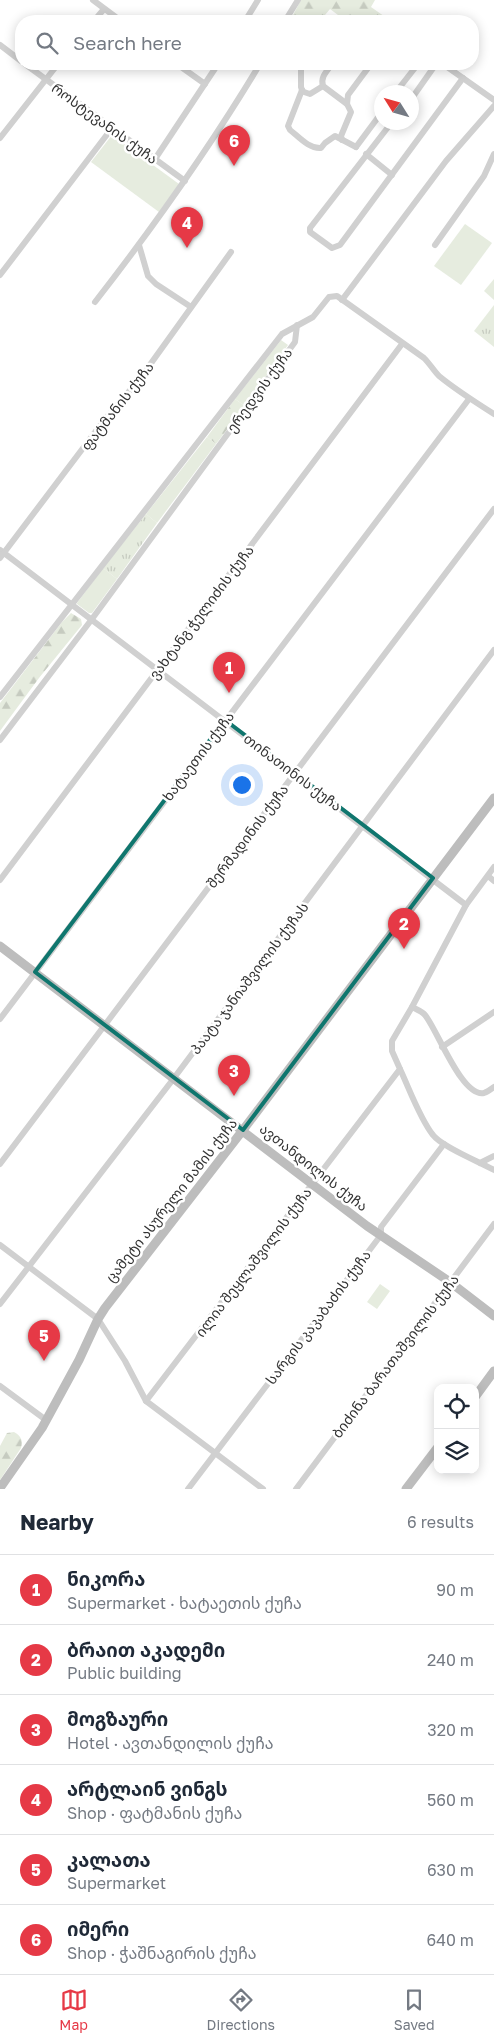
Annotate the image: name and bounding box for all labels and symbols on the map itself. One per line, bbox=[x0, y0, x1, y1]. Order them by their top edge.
street label: როსტევანის ქუჩა bbox=[48, 79, 161, 168]
north arrow bbox=[374, 85, 419, 130]
pin: 6 bbox=[218, 125, 250, 166]
pin: 4 bbox=[171, 207, 203, 248]
street label: ერედვის ქუჩა bbox=[223, 344, 296, 436]
street label: ფატმანის ქუჩა bbox=[77, 358, 158, 454]
street label: ვახტანგ ჭელიძის ქუჩა bbox=[145, 542, 258, 683]
pin: 1 bbox=[213, 652, 245, 693]
street label: ხატაეთის ქუჩა bbox=[159, 708, 238, 805]
street label: თინათინის ქუჩა bbox=[240, 730, 345, 815]
your location bbox=[229, 772, 255, 798]
street label: შერმადინის ქუჩა bbox=[202, 781, 292, 892]
street label: პაატა ჯანიაშვილის ქუჩას bbox=[186, 899, 313, 1058]
pin: 2 bbox=[388, 908, 420, 949]
pin: 3 bbox=[218, 1055, 250, 1096]
street label: ცამეტი ასურელი მამის ქუჩა bbox=[102, 1115, 241, 1286]
street label: ავთანდილის ქუჩა bbox=[256, 1120, 371, 1215]
street label: ილია შეყლაშვილის ქუჩა bbox=[191, 1184, 315, 1341]
street label: სარგის კაკაბაძის ქუჩა bbox=[262, 1246, 375, 1388]
street label: ბიძინა ბარათაშვილის ქუჩა bbox=[328, 1271, 463, 1442]
pin: 5 bbox=[28, 1320, 60, 1361]

